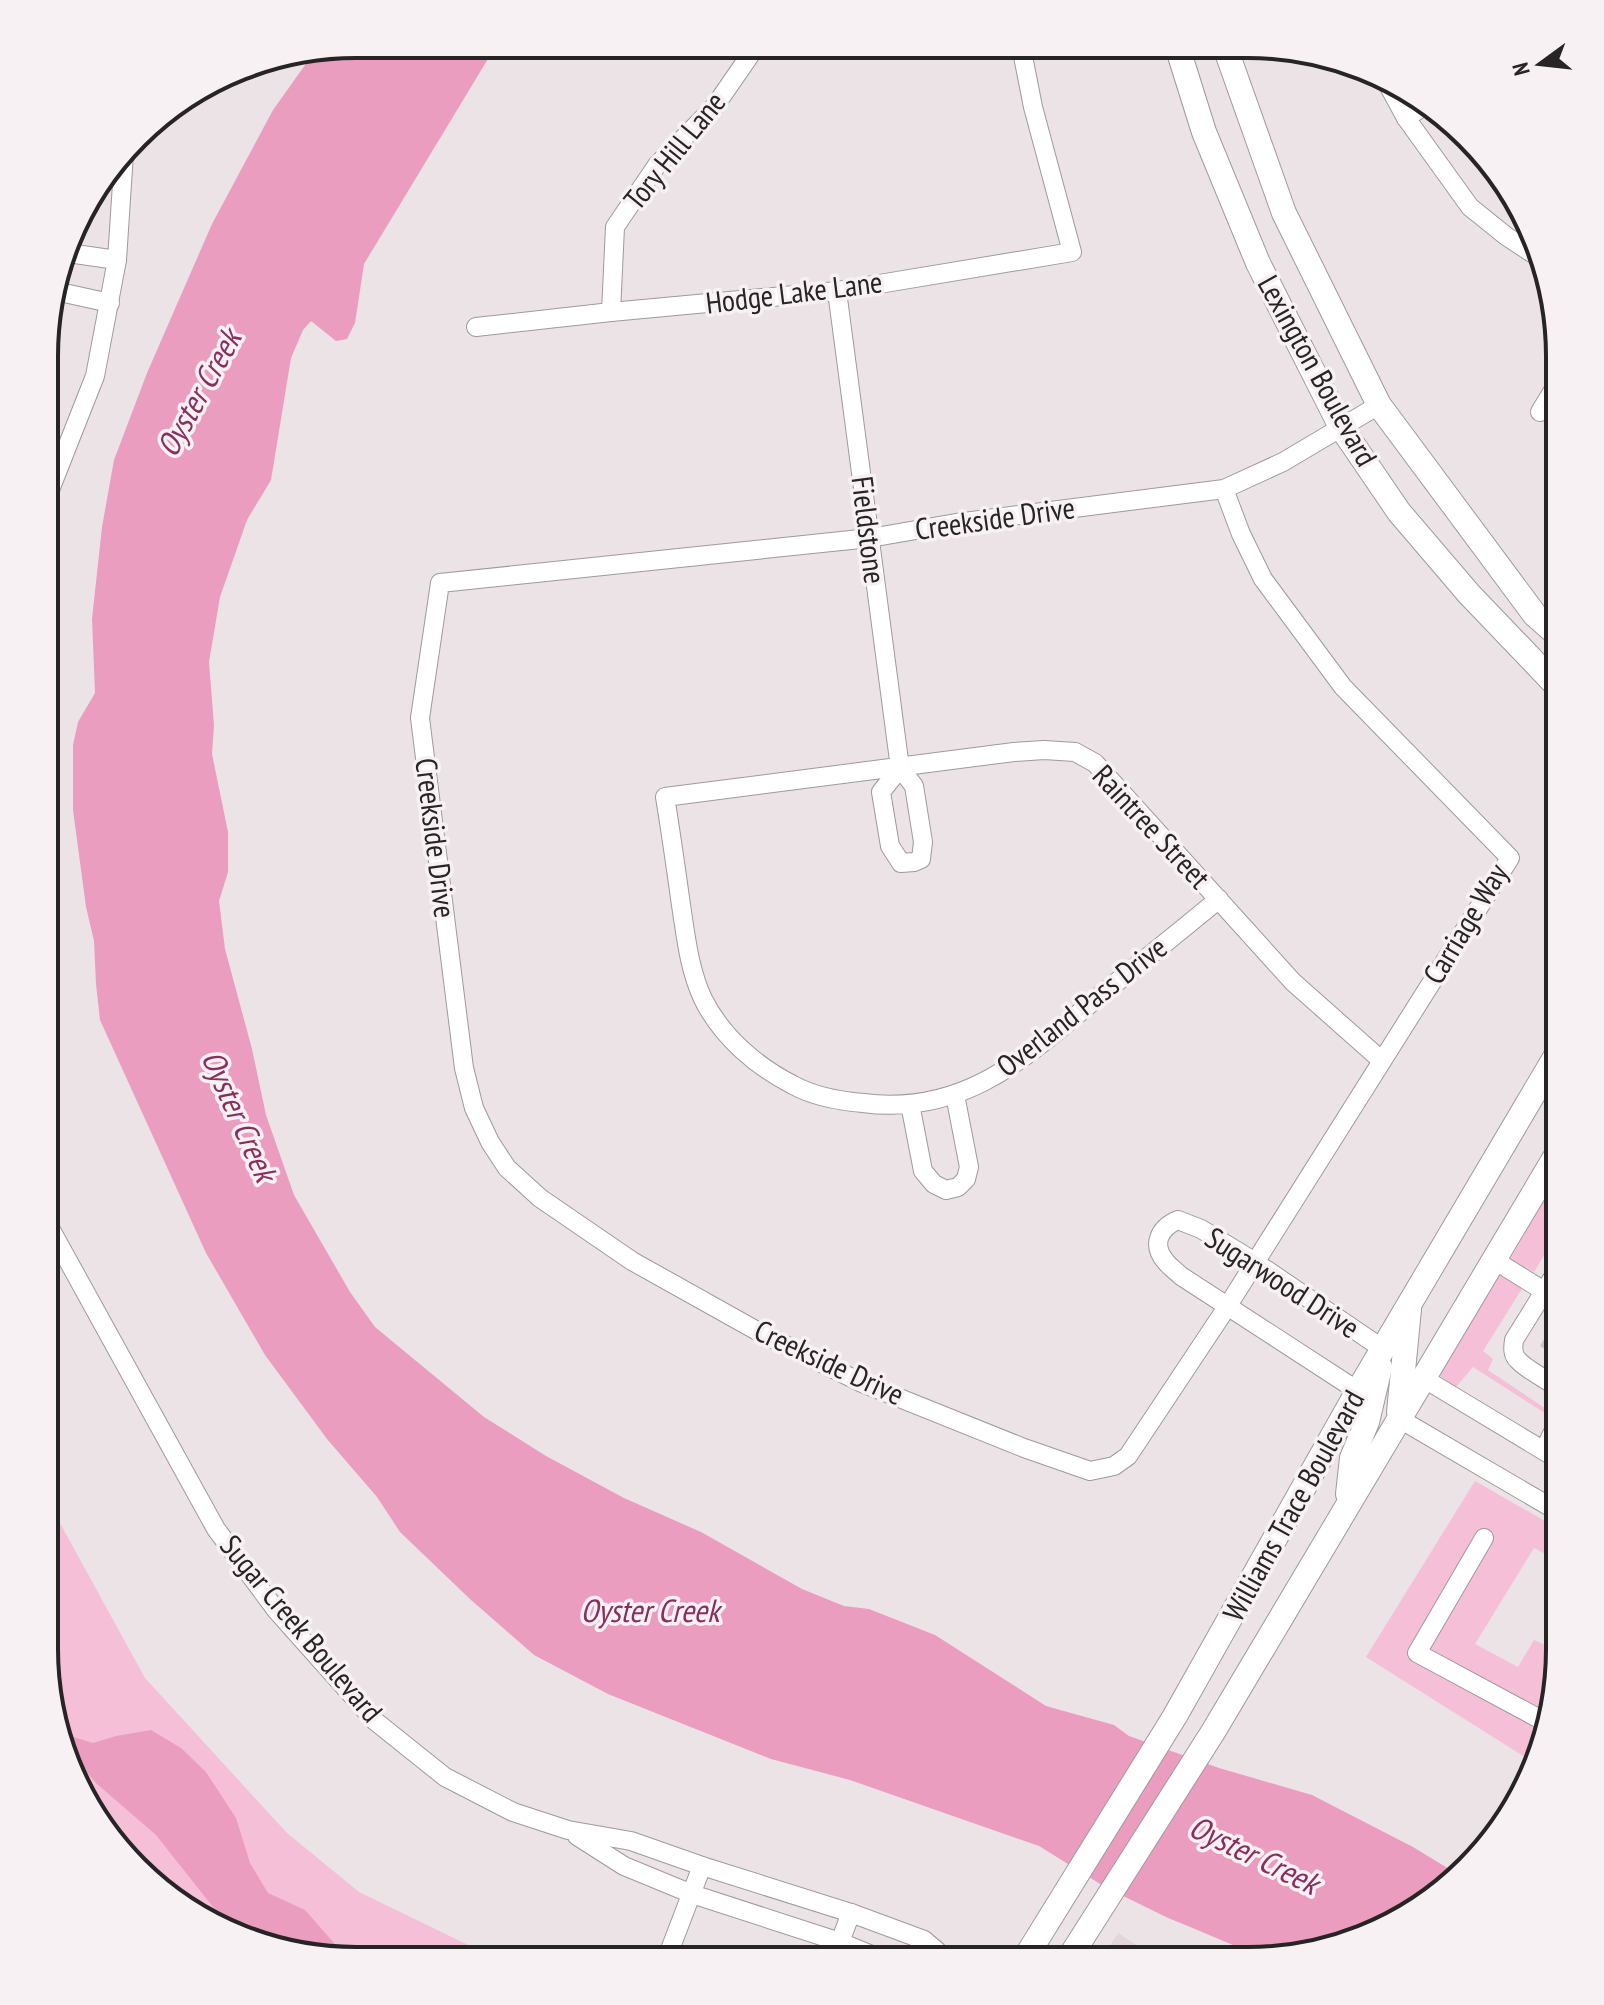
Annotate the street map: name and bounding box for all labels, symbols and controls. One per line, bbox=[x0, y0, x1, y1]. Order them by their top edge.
north arrow bbox=[1500, 24, 1580, 104]
text: N bbox=[1506, 60, 1536, 79]
street label: Tory Hill Lane bbox=[614, 83, 733, 217]
street label: Hodge Lake Lane bbox=[703, 261, 884, 322]
street label: Lexington Boulevard bbox=[1250, 268, 1387, 473]
water label: Oyster Creek bbox=[146, 318, 252, 463]
street label: Fieldstone bbox=[844, 474, 895, 586]
street label: Creekside Drive bbox=[913, 487, 1077, 548]
street label: Creekside Drive bbox=[407, 756, 466, 920]
street label: Raintree Street bbox=[1085, 756, 1220, 897]
street label: Carriage Way bbox=[1414, 855, 1516, 991]
street label: Overland Pass Drive bbox=[988, 927, 1174, 1085]
water label: Oyster Creek bbox=[192, 1044, 289, 1191]
street label: Sugarwood Drive bbox=[1198, 1217, 1367, 1346]
street label: Creekside Drive bbox=[749, 1310, 911, 1413]
street label: Williams Trace Boulevard bbox=[1213, 1383, 1372, 1628]
street label: Sugar Creek Boulevard bbox=[212, 1526, 392, 1730]
water label: Oyster Creek bbox=[581, 1589, 723, 1631]
water label: Oyster Creek bbox=[1183, 1805, 1329, 1905]

